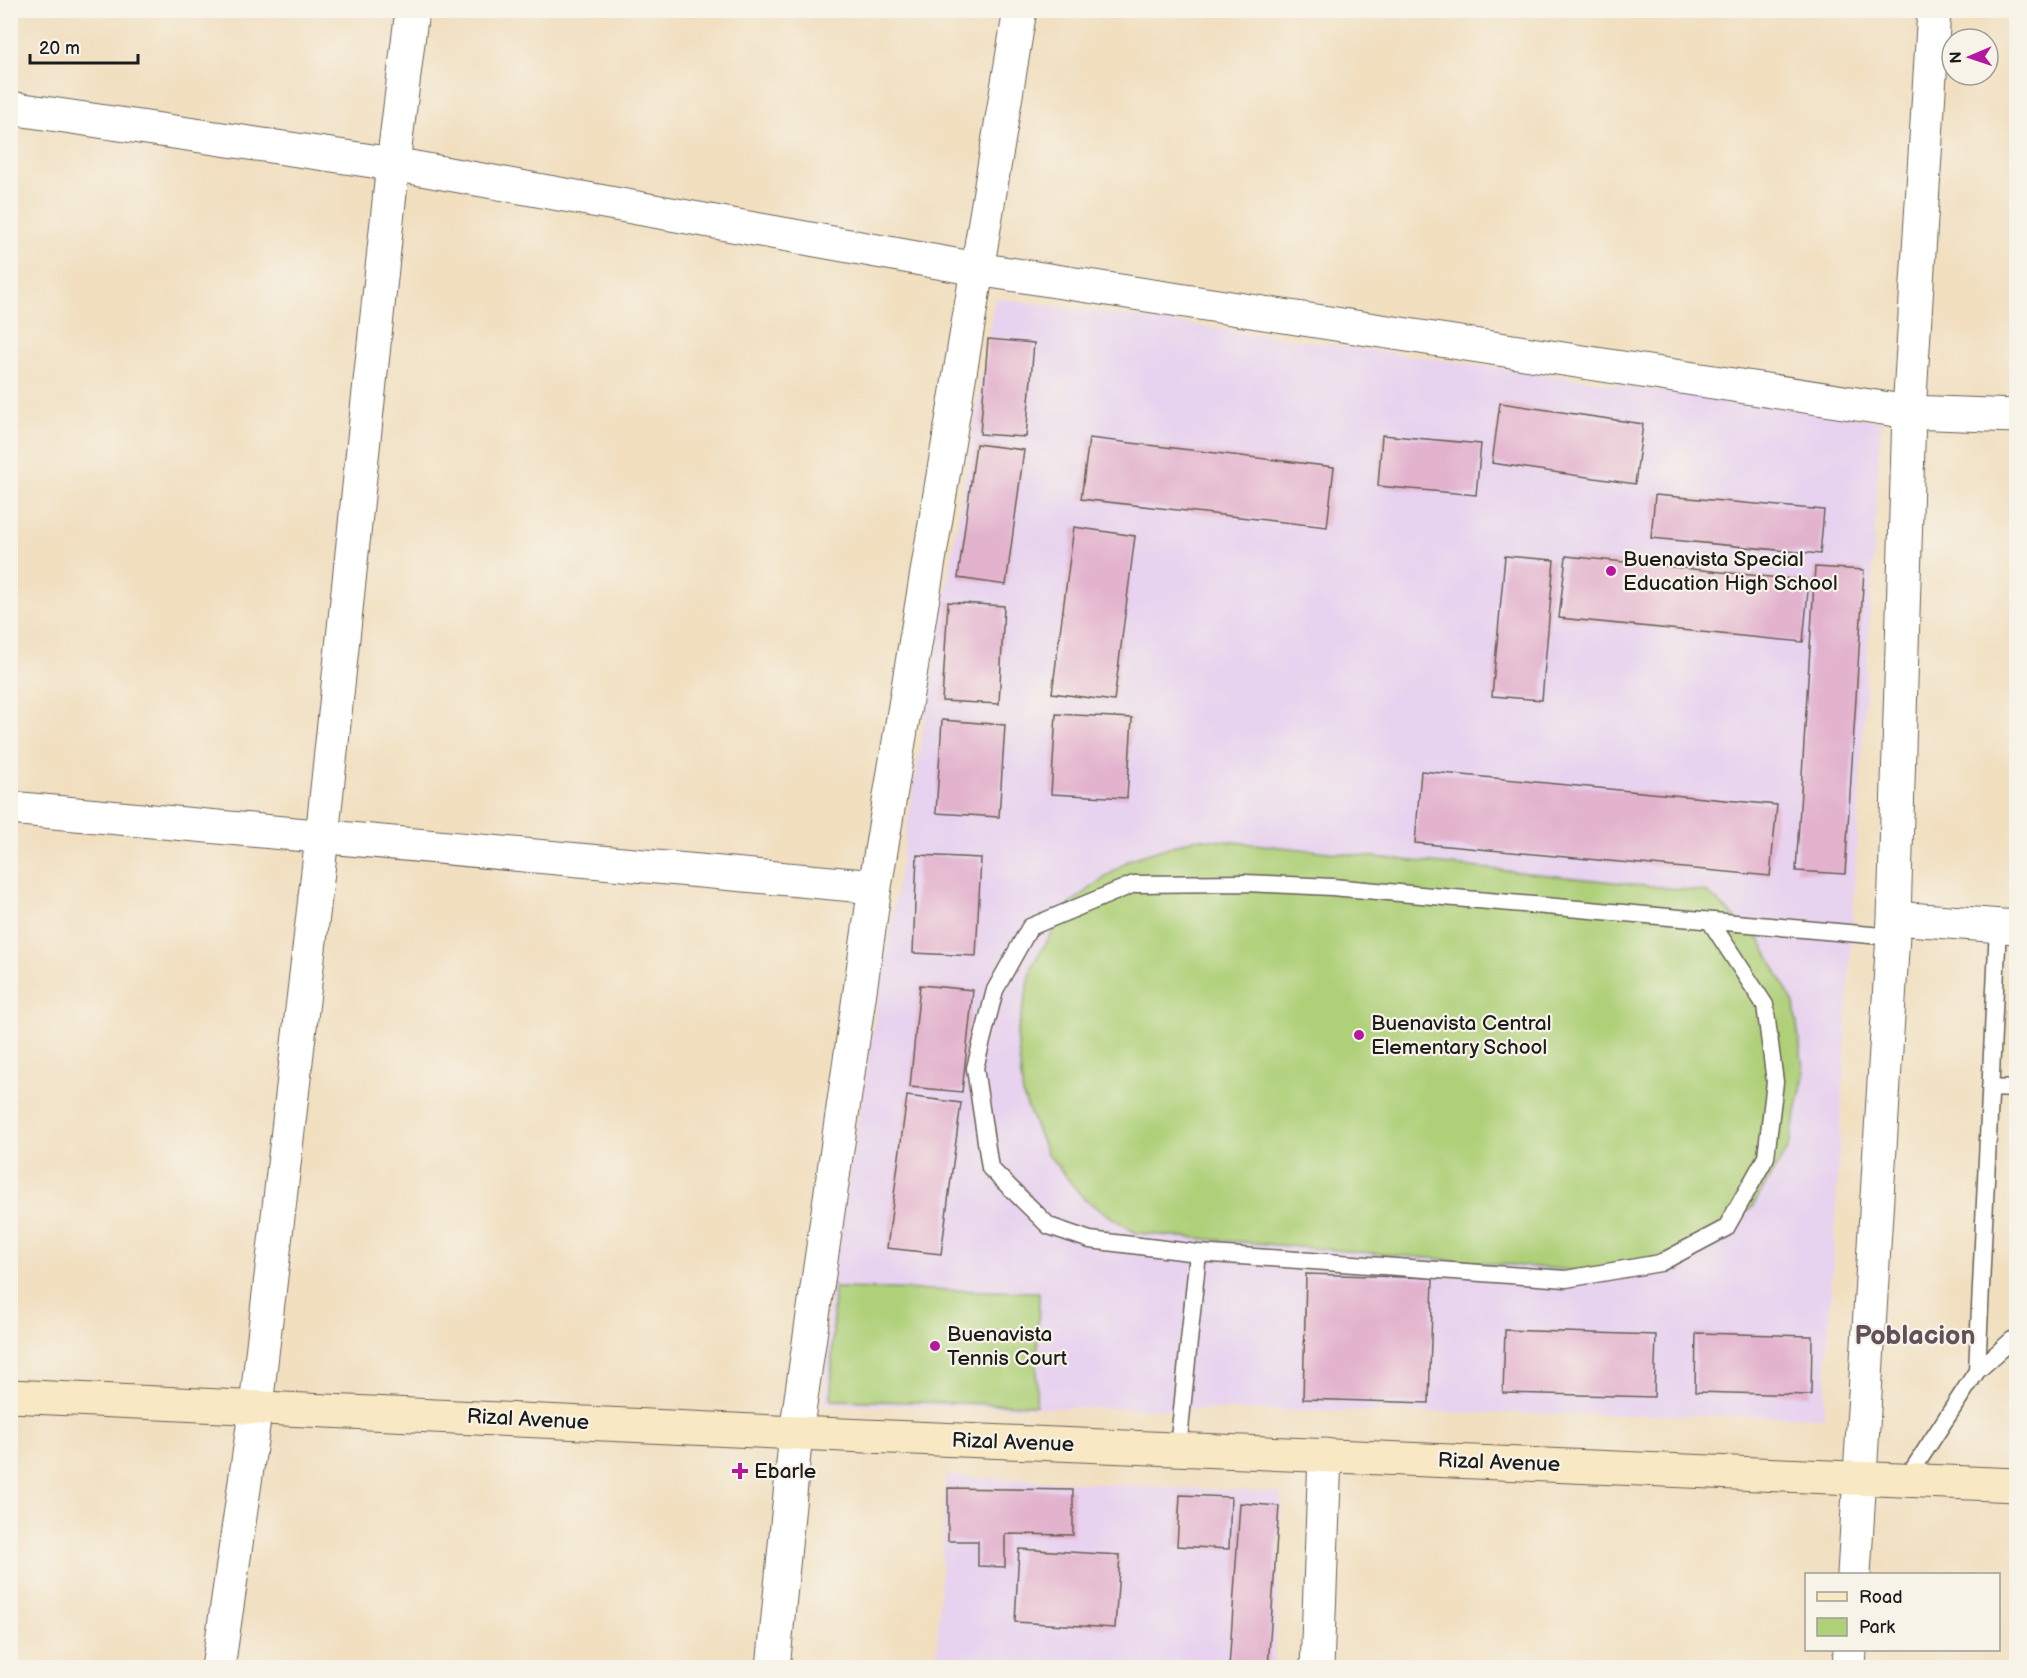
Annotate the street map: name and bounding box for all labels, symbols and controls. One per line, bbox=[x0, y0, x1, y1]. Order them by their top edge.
scale bar bbox=[30, 27, 138, 65]
north arrow bbox=[1940, 27, 2000, 87]
text: 20 m bbox=[39, 38, 80, 59]
text: N bbox=[1947, 51, 1966, 64]
place label: Buenavista Special Education High School bbox=[1623, 547, 1838, 596]
marker: Buenavista Special Education High School bbox=[1604, 564, 1618, 578]
place label: Buenavista Central Elementary School bbox=[1371, 1011, 1551, 1060]
marker: Buenavista Central Elementary School bbox=[1352, 1028, 1366, 1042]
district label: Poblacion bbox=[1854, 1320, 1976, 1352]
place label: Buenavista Tennis Court bbox=[947, 1322, 1068, 1371]
marker: Buenavista Tennis Court bbox=[928, 1339, 942, 1353]
street label: Rizal Avenue bbox=[466, 1404, 590, 1435]
street label: Rizal Avenue bbox=[951, 1428, 1075, 1457]
street label: Rizal Avenue bbox=[1437, 1448, 1561, 1477]
place label: Ebarle bbox=[754, 1459, 816, 1484]
marker: Ebarle bbox=[731, 1462, 749, 1480]
legend bbox=[1805, 1573, 2000, 1651]
text: Road bbox=[1859, 1587, 1903, 1608]
text: Park bbox=[1859, 1617, 1895, 1638]

